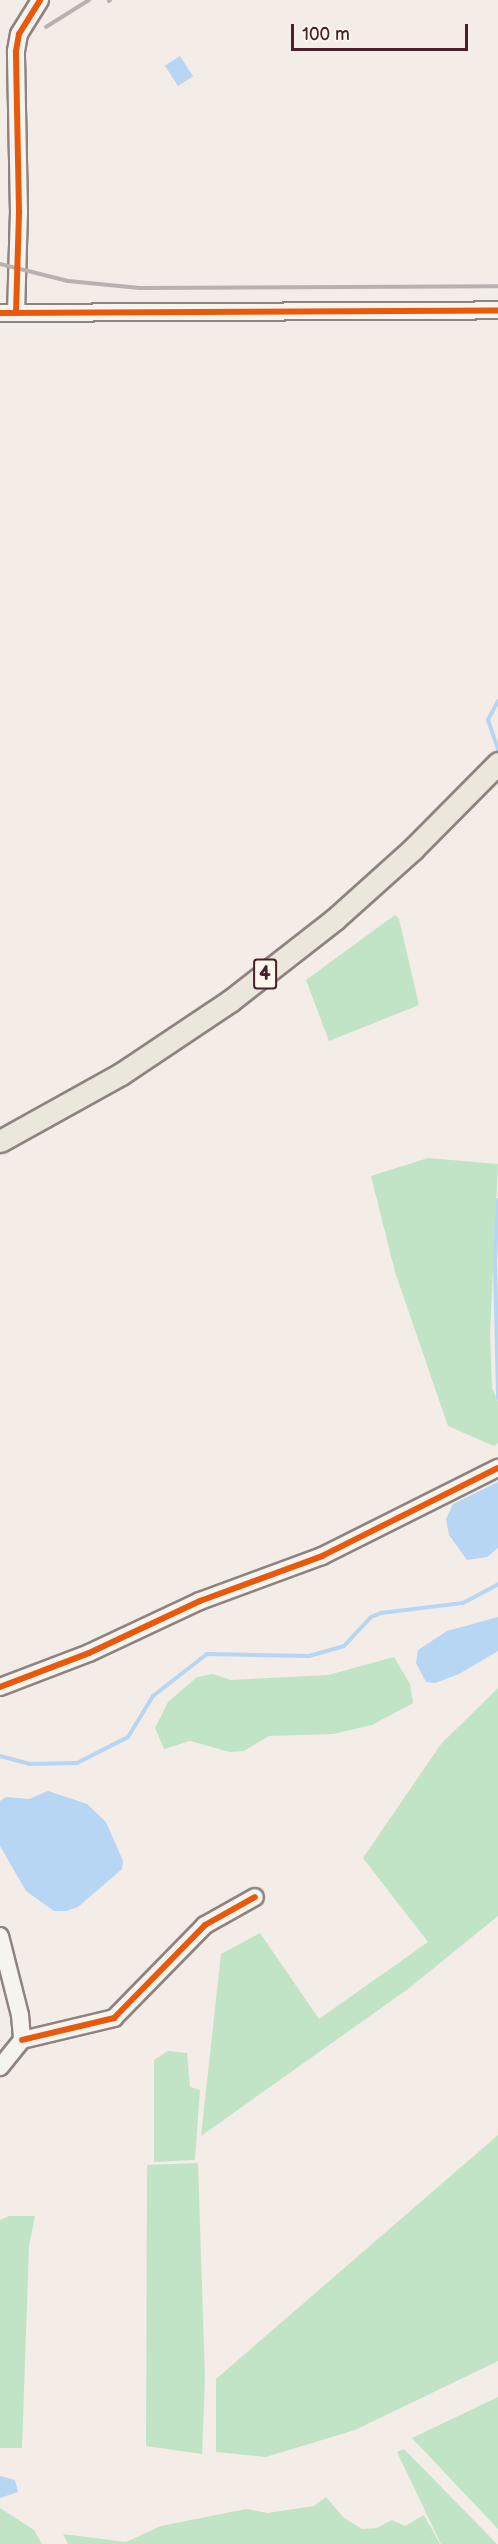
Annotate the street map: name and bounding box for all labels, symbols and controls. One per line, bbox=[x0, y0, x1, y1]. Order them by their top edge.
scale bar bbox=[294, 12, 471, 50]
text: 100 m bbox=[302, 24, 350, 45]
road number: 4 bbox=[253, 957, 277, 991]

